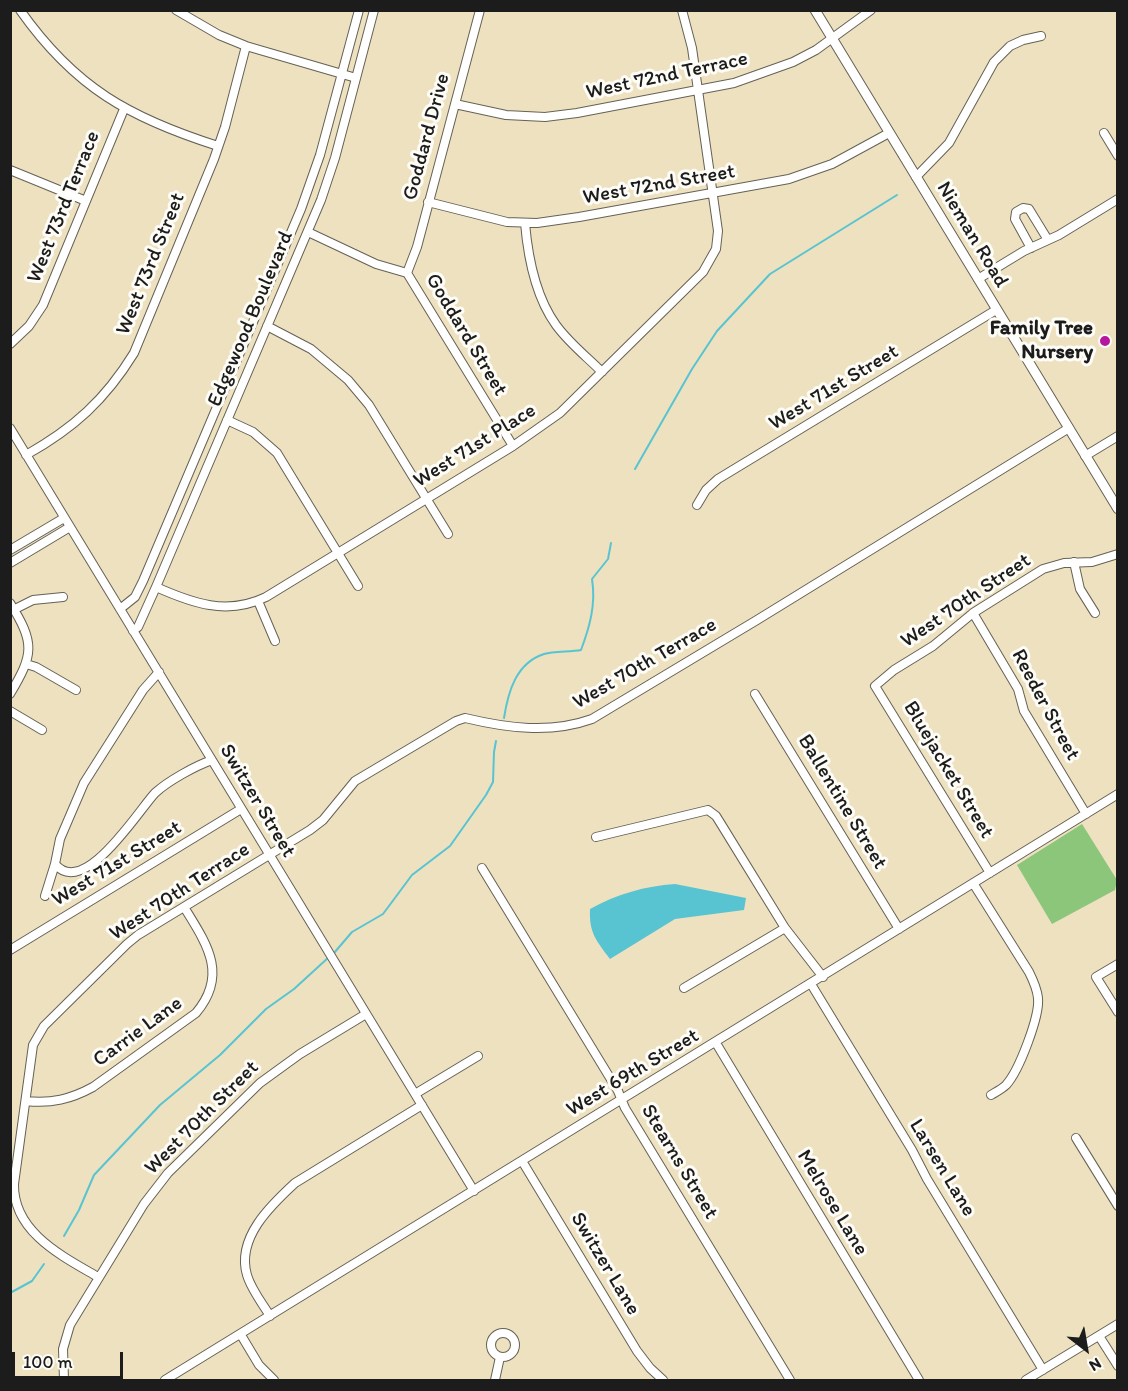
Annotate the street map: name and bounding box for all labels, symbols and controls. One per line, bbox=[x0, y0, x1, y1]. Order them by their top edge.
street label: West 72nd Terrace bbox=[584, 47, 750, 105]
street label: Goddard Drive bbox=[398, 71, 456, 203]
street label: West 73rd Terrace bbox=[22, 127, 106, 287]
street label: West 72nd Street bbox=[581, 159, 737, 211]
street label: Nieman Road bbox=[930, 177, 1014, 293]
street label: West 73rd Street bbox=[111, 189, 191, 339]
street label: Edgewood Boulevard bbox=[203, 227, 299, 411]
street label: Goddard Street bbox=[420, 269, 512, 401]
place label: Family Tree Nursery bbox=[990, 316, 1093, 366]
marker: Family Tree Nursery bbox=[1098, 334, 1112, 348]
street label: West 71st Street bbox=[765, 339, 903, 437]
street label: West 71st Place bbox=[409, 398, 541, 494]
street label: West 70th Street bbox=[896, 548, 1036, 654]
street label: West 70th Terrace bbox=[568, 613, 722, 715]
street label: Reeder Street bbox=[1005, 645, 1085, 765]
street label: Bluejacket Street bbox=[897, 697, 999, 843]
street label: Ballentine Street bbox=[792, 730, 892, 874]
street label: Switzer Street bbox=[213, 740, 301, 862]
street label: West 71st Street bbox=[48, 815, 186, 913]
street label: West 70th Terrace bbox=[105, 837, 255, 947]
street label: Carrie Lane bbox=[88, 991, 188, 1073]
street label: West 69th Street bbox=[562, 1024, 704, 1122]
street label: West 70th Street bbox=[140, 1056, 264, 1180]
street label: Stearns Street bbox=[635, 1100, 723, 1224]
street label: Larsen Lane bbox=[903, 1115, 981, 1221]
street label: Melrose Lane bbox=[791, 1146, 873, 1260]
street label: Switzer Lane bbox=[564, 1208, 646, 1320]
north arrow bbox=[1056, 1319, 1116, 1379]
scale bar bbox=[15, 1340, 126, 1378]
text: 100 m bbox=[23, 1351, 73, 1373]
text: N bbox=[1086, 1354, 1105, 1376]

